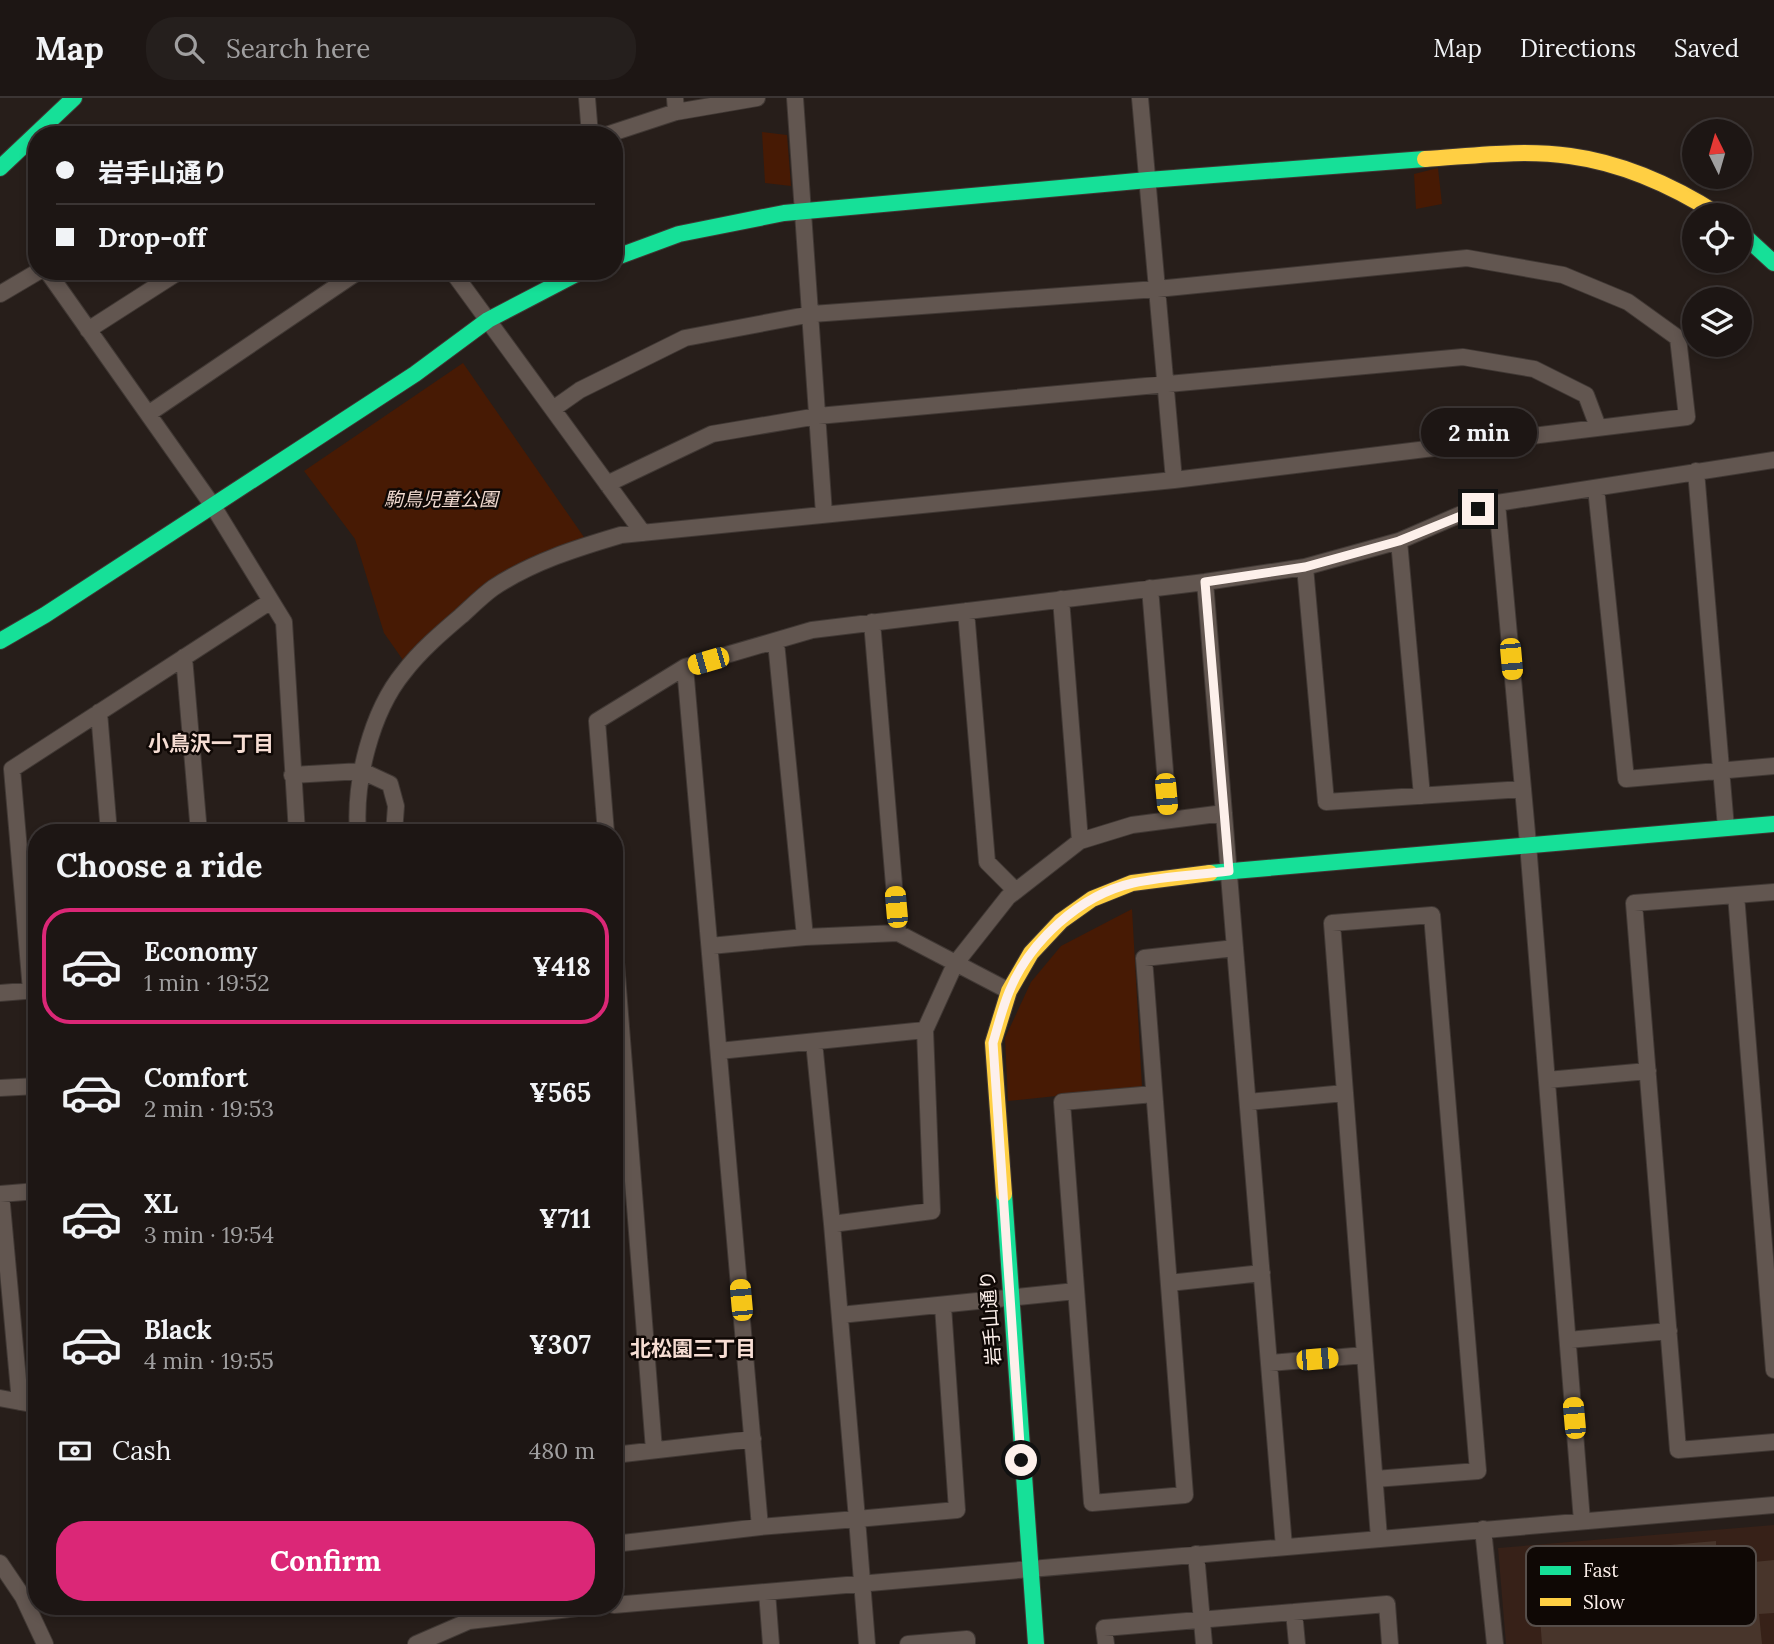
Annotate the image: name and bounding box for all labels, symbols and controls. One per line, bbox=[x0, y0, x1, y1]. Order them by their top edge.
search box bbox=[146, 17, 636, 80]
text: Map bbox=[35, 27, 104, 69]
icon: search bbox=[170, 29, 208, 67]
text: Search here bbox=[226, 32, 370, 65]
text: Map bbox=[1433, 33, 1482, 64]
text: Directions bbox=[1520, 33, 1636, 64]
text: Saved bbox=[1674, 33, 1739, 64]
north arrow bbox=[1682, 119, 1752, 189]
map controls bbox=[1682, 119, 1752, 357]
text: 岩手山通り bbox=[98, 156, 228, 189]
button: locate bbox=[1682, 203, 1752, 273]
text: Drop-off bbox=[98, 221, 206, 254]
button: layers bbox=[1682, 287, 1752, 357]
callout: 2 min bbox=[1420, 408, 1536, 456]
text: 2 min bbox=[1448, 418, 1510, 447]
park label: 駒鳥児童公園 bbox=[384, 487, 501, 511]
route end bbox=[1462, 493, 1494, 525]
car bbox=[1499, 637, 1524, 681]
car bbox=[685, 645, 732, 677]
district label: 小鳥沢一丁目 bbox=[148, 730, 274, 757]
car bbox=[1154, 772, 1179, 816]
text: Choose a ride bbox=[56, 845, 263, 886]
car bbox=[884, 885, 909, 929]
icon: car bbox=[60, 935, 123, 998]
text: Economy bbox=[144, 935, 257, 968]
text: ¥418 bbox=[533, 950, 591, 983]
text: 1 min · 19:52 bbox=[144, 968, 270, 997]
icon: car bbox=[60, 1061, 123, 1124]
text: Comfort bbox=[144, 1061, 248, 1094]
text: ¥565 bbox=[529, 1076, 591, 1109]
text: 2 min · 19:53 bbox=[144, 1094, 274, 1123]
icon: car bbox=[60, 1187, 123, 1250]
text: XL bbox=[144, 1187, 178, 1220]
text: ¥711 bbox=[539, 1202, 591, 1235]
text: 3 min · 19:54 bbox=[144, 1220, 274, 1249]
street label: 岩手山通り bbox=[975, 1270, 1005, 1366]
car bbox=[729, 1278, 754, 1322]
icon: car bbox=[60, 1313, 123, 1376]
text: Black bbox=[144, 1313, 212, 1346]
text: ¥307 bbox=[529, 1328, 591, 1361]
district label: 北松園三丁目 bbox=[630, 1335, 756, 1362]
text: 4 min · 19:55 bbox=[144, 1346, 274, 1375]
car bbox=[1296, 1347, 1339, 1371]
car bbox=[1562, 1396, 1587, 1440]
icon: cash bbox=[56, 1432, 94, 1470]
text: Cash bbox=[112, 1434, 171, 1467]
text: 480 m bbox=[529, 1436, 595, 1465]
route start bbox=[1005, 1444, 1037, 1476]
button: Confirm bbox=[56, 1521, 595, 1601]
legend bbox=[1526, 1546, 1756, 1626]
text: Fast bbox=[1583, 1558, 1619, 1582]
text: Slow bbox=[1583, 1590, 1626, 1614]

